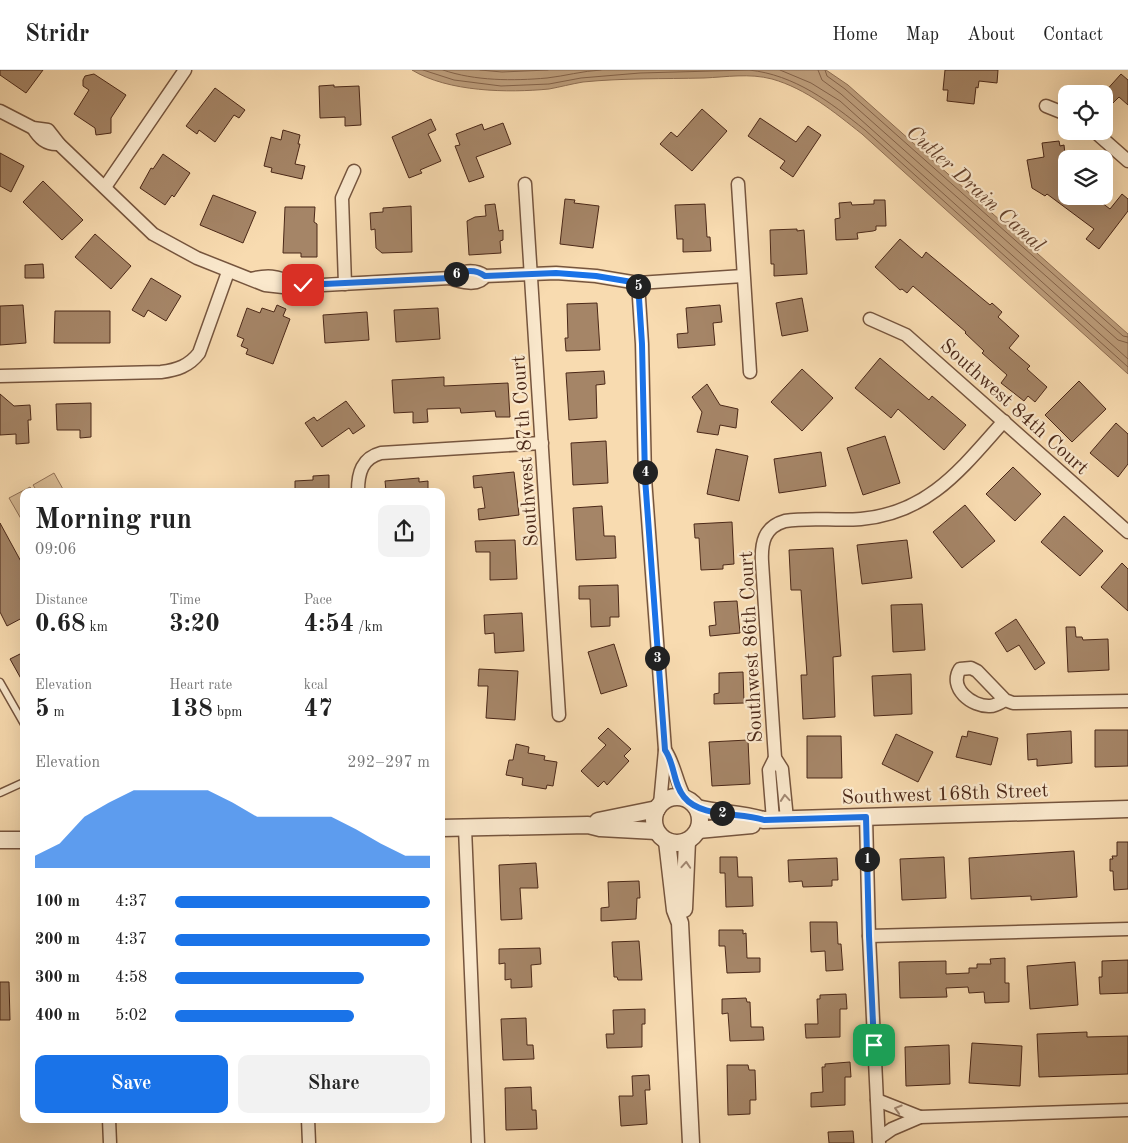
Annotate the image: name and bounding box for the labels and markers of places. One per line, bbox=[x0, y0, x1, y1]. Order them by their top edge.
pin: 6 bbox=[444, 262, 468, 286]
pin bbox=[282, 264, 324, 306]
pin: 5 bbox=[626, 274, 650, 298]
pin: 4 bbox=[632, 460, 658, 484]
pin: 3 bbox=[644, 646, 670, 670]
pin: 2 bbox=[710, 800, 734, 826]
pin: 1 bbox=[854, 846, 880, 872]
pin bbox=[853, 1024, 895, 1066]

